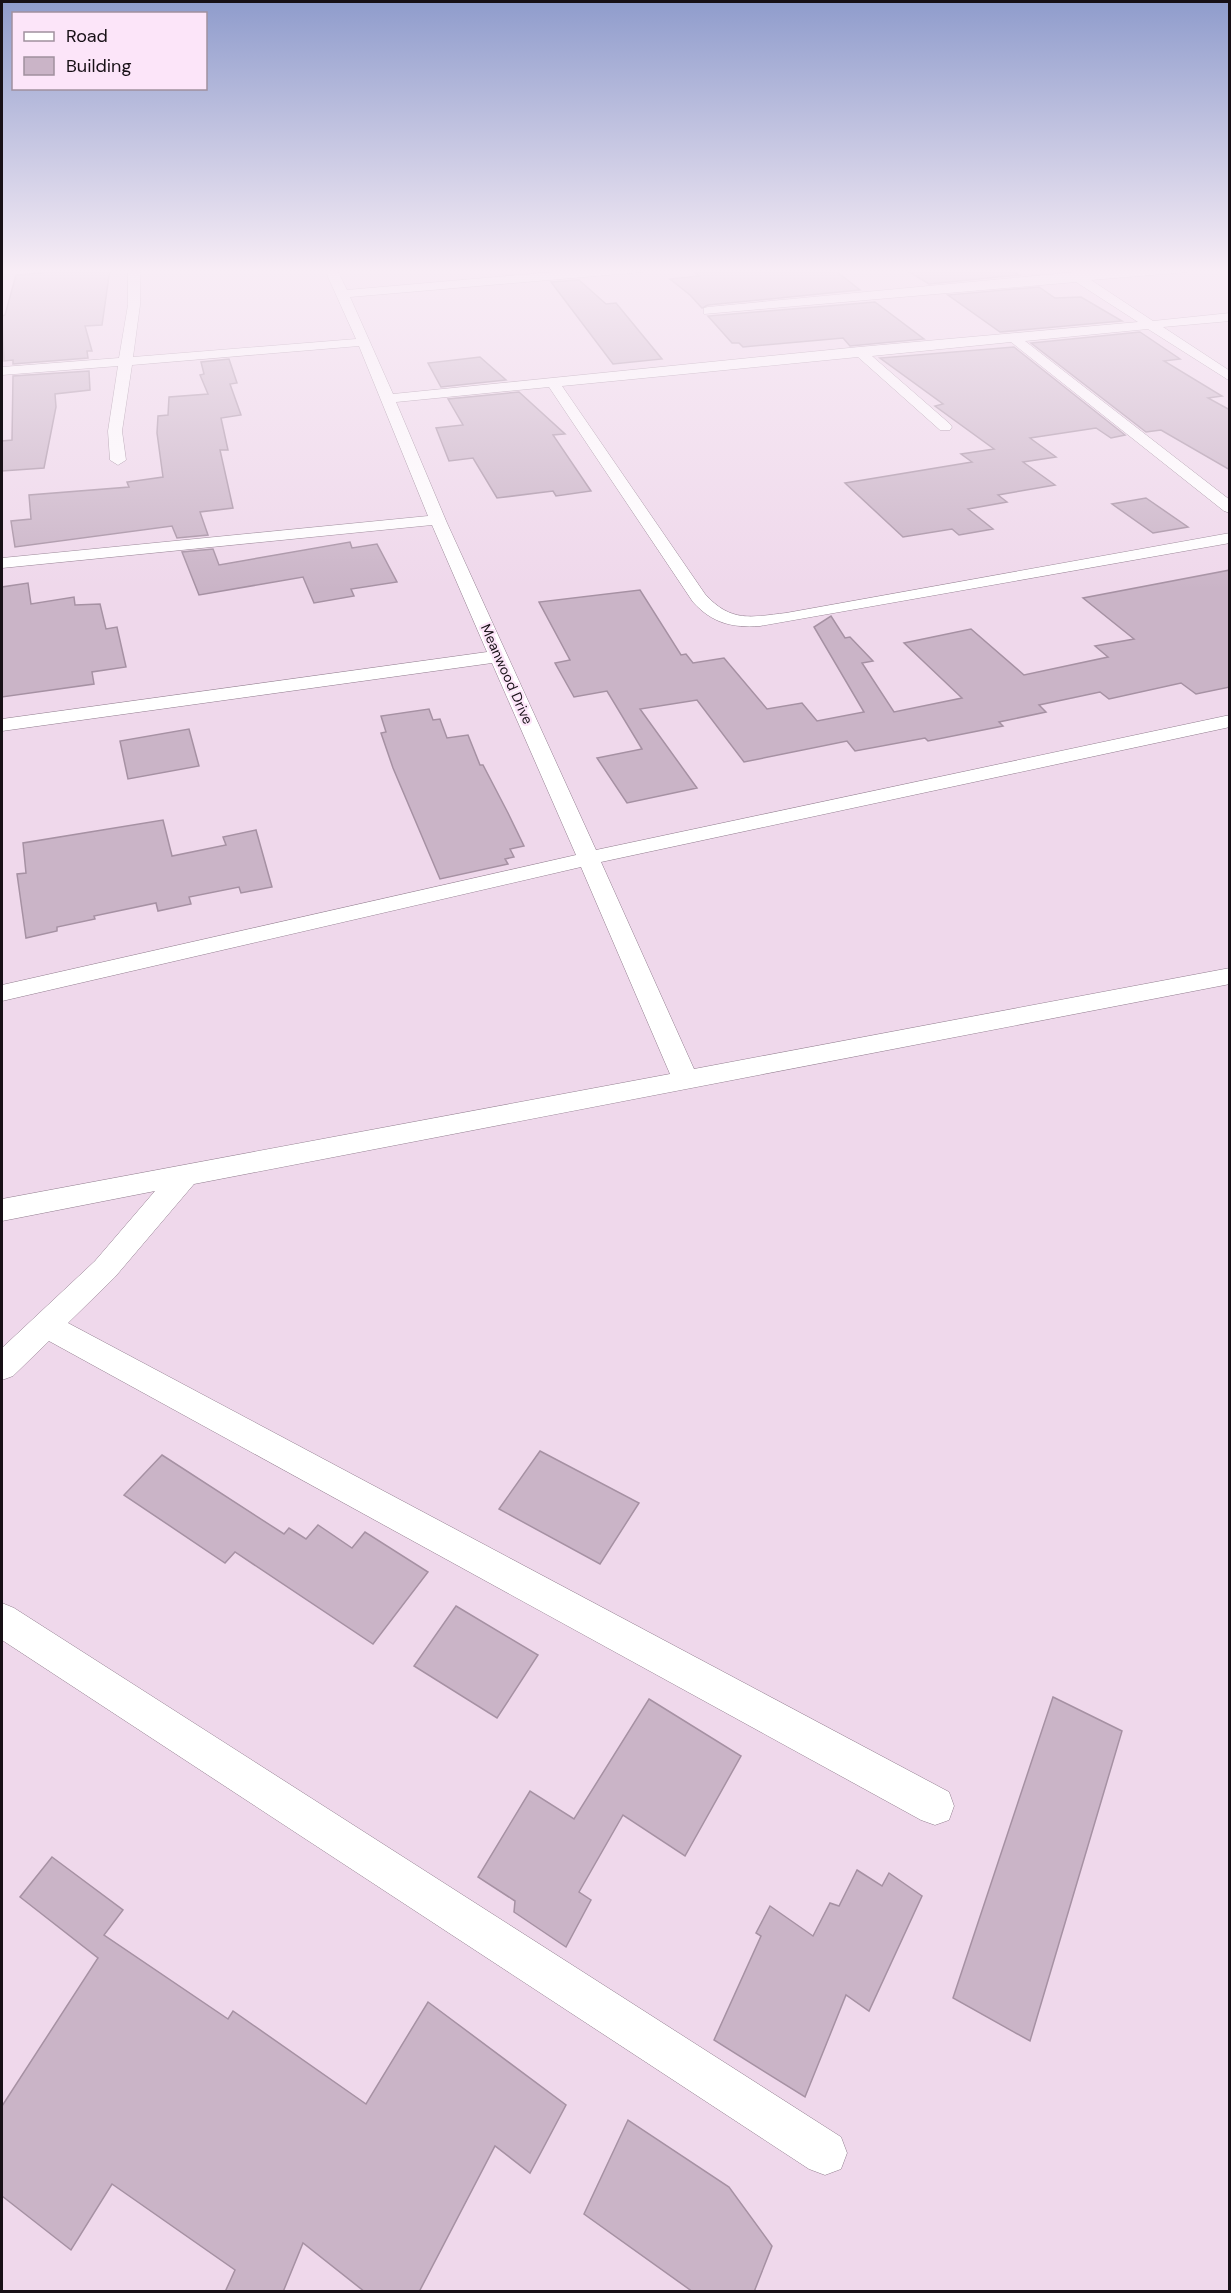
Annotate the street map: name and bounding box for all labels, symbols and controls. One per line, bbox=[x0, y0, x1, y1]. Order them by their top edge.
legend bbox=[12, 12, 207, 90]
text: Road bbox=[66, 24, 108, 48]
text: Building bbox=[66, 54, 131, 78]
street label: Meanwood Drive bbox=[477, 621, 537, 727]

